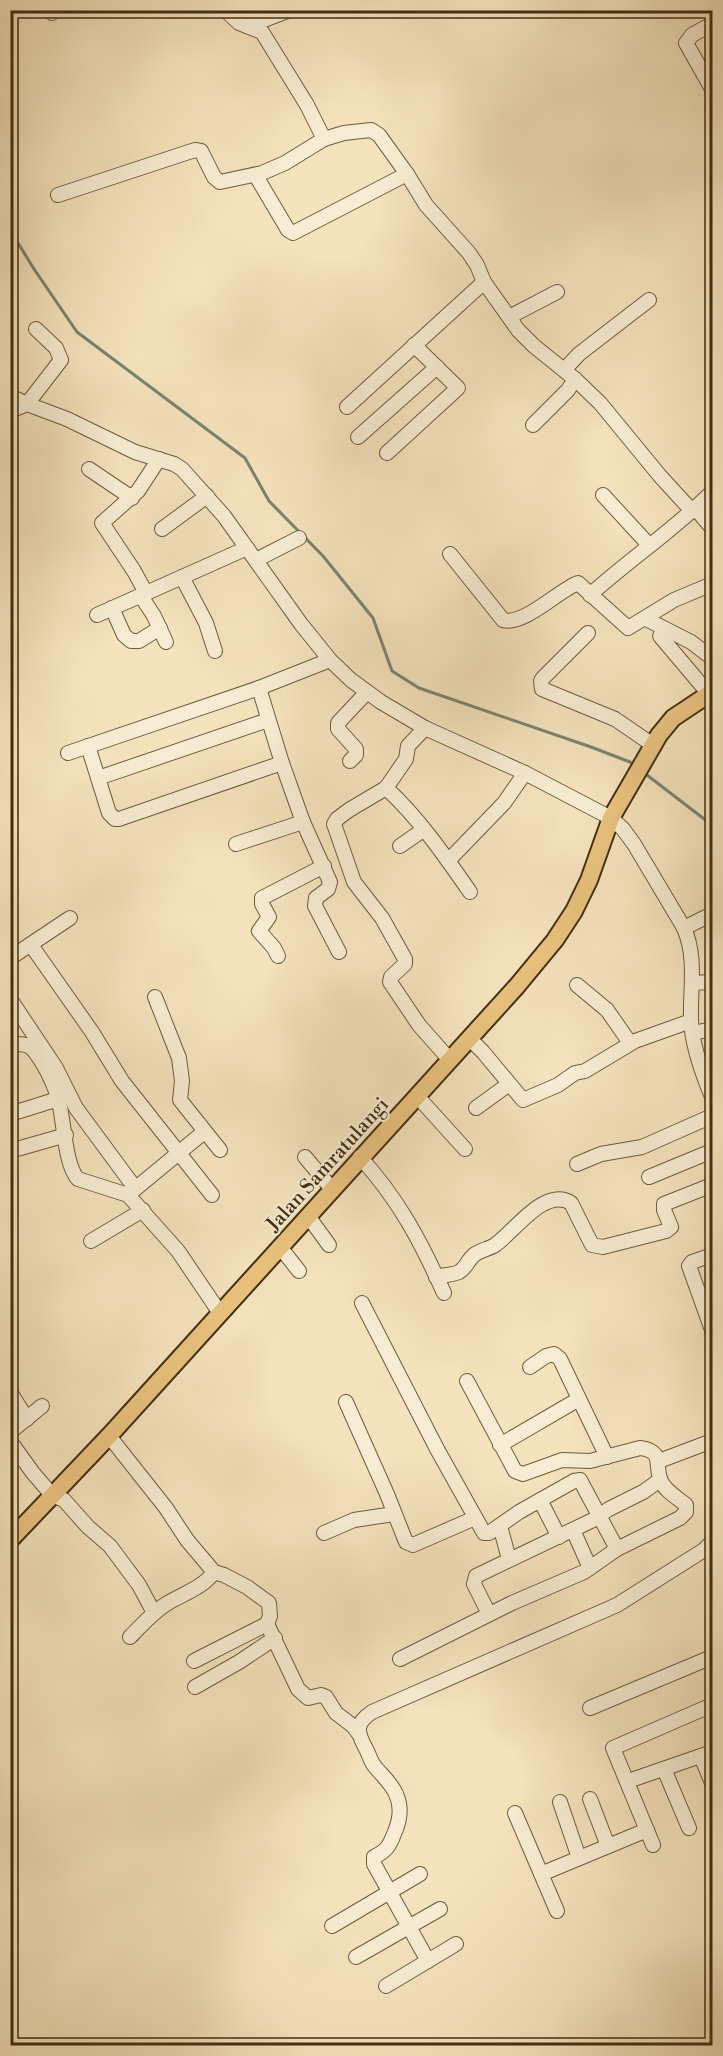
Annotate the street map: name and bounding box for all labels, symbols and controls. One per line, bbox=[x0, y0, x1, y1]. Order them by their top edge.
street label: Jalan Samratulangi bbox=[261, 1092, 395, 1238]

